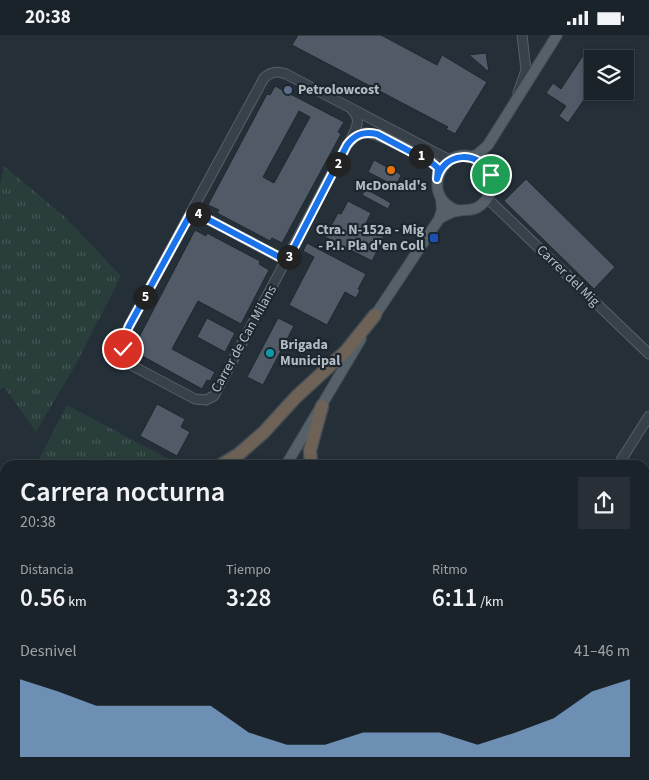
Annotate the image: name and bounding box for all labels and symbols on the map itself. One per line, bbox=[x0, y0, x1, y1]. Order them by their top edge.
place label: Petrolowcost bbox=[298, 80, 380, 100]
marker: Petrolowcost bbox=[282, 84, 294, 96]
pin: 1 bbox=[408, 143, 434, 169]
pin: 2 bbox=[326, 151, 350, 177]
pin bbox=[470, 154, 512, 196]
marker: McDonald's bbox=[385, 164, 397, 176]
place label: McDonald's bbox=[355, 176, 427, 196]
pin: 4 bbox=[186, 201, 210, 227]
place label: Ctra. N-152a - Mig - P.I. Pla d'en Coll bbox=[316, 220, 425, 256]
marker: Ctra. N-152a - Mig - P.I. Pla d'en Coll bbox=[428, 232, 440, 244]
street label: Carrer del Mig bbox=[532, 241, 604, 311]
pin: 3 bbox=[276, 245, 302, 269]
street label: Carrer de Can Milans bbox=[206, 282, 282, 396]
pin: 5 bbox=[132, 285, 158, 309]
pin bbox=[102, 328, 144, 370]
place label: Brigada Municipal bbox=[280, 335, 340, 371]
marker: Brigada Municipal bbox=[264, 347, 276, 359]

